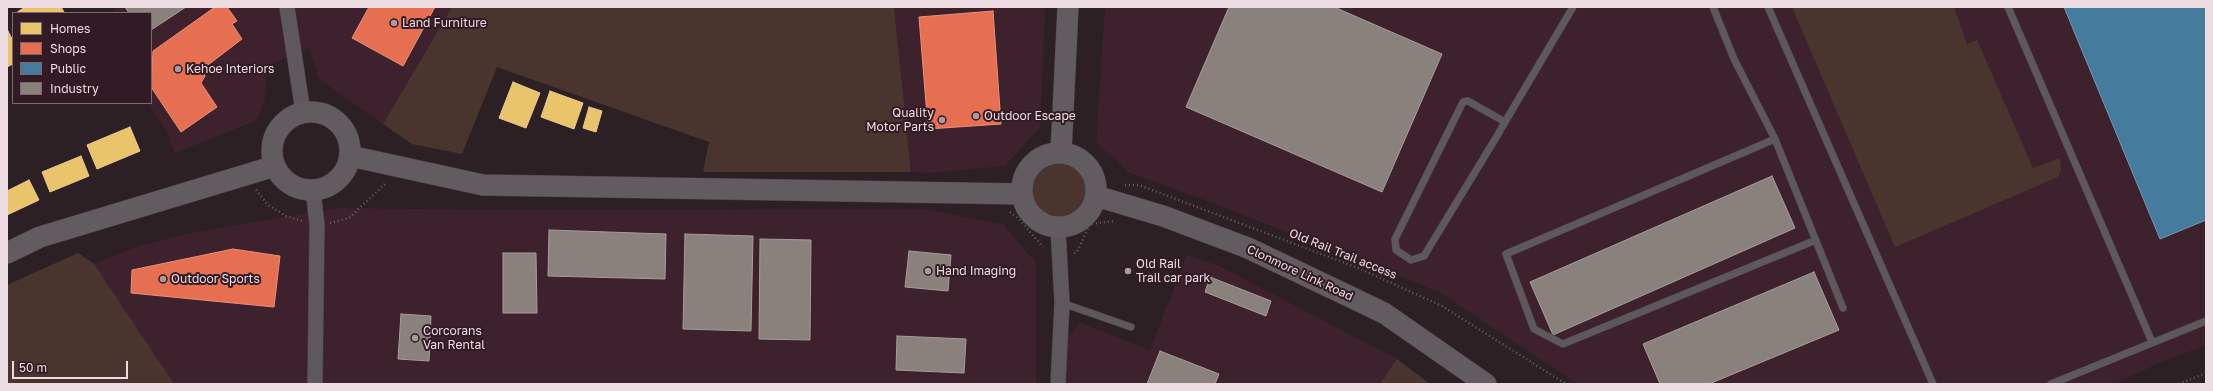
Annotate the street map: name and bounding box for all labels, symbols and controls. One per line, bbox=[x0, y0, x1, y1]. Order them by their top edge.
legend bbox=[12, 12, 152, 104]
place label: Land Furniture bbox=[402, 16, 487, 30]
marker: Land Furniture bbox=[389, 18, 399, 28]
text: Homes bbox=[50, 21, 90, 36]
text: Shops bbox=[50, 41, 86, 56]
text: Public bbox=[50, 61, 86, 76]
place label: Kehoe Interiors bbox=[186, 62, 274, 76]
marker: Kehoe Interiors bbox=[173, 64, 183, 74]
text: Industry bbox=[50, 81, 99, 96]
place label: Quality Motor Parts bbox=[866, 106, 934, 134]
place label: Outdoor Escape bbox=[984, 109, 1076, 123]
marker: Outdoor Escape bbox=[971, 111, 981, 121]
marker: Quality Motor Parts bbox=[937, 115, 947, 125]
street label: Old Rail Trail access bbox=[1287, 226, 1399, 282]
street label: Clonmore Link Road bbox=[1245, 242, 1355, 304]
place label: Old Rail Trail car park bbox=[1136, 257, 1210, 285]
place label: Hand Imaging bbox=[936, 264, 1016, 278]
marker: Hand Imaging bbox=[923, 266, 933, 276]
marker: Old Rail Trail car park bbox=[1123, 266, 1133, 276]
place label: Outdoor Sports bbox=[171, 272, 260, 286]
marker: Outdoor Sports bbox=[158, 274, 168, 284]
place label: Corcorans Van Rental bbox=[423, 324, 485, 352]
marker: Corcorans Van Rental bbox=[410, 333, 420, 343]
scale bar bbox=[14, 353, 130, 379]
text: 50 m bbox=[19, 360, 47, 375]

